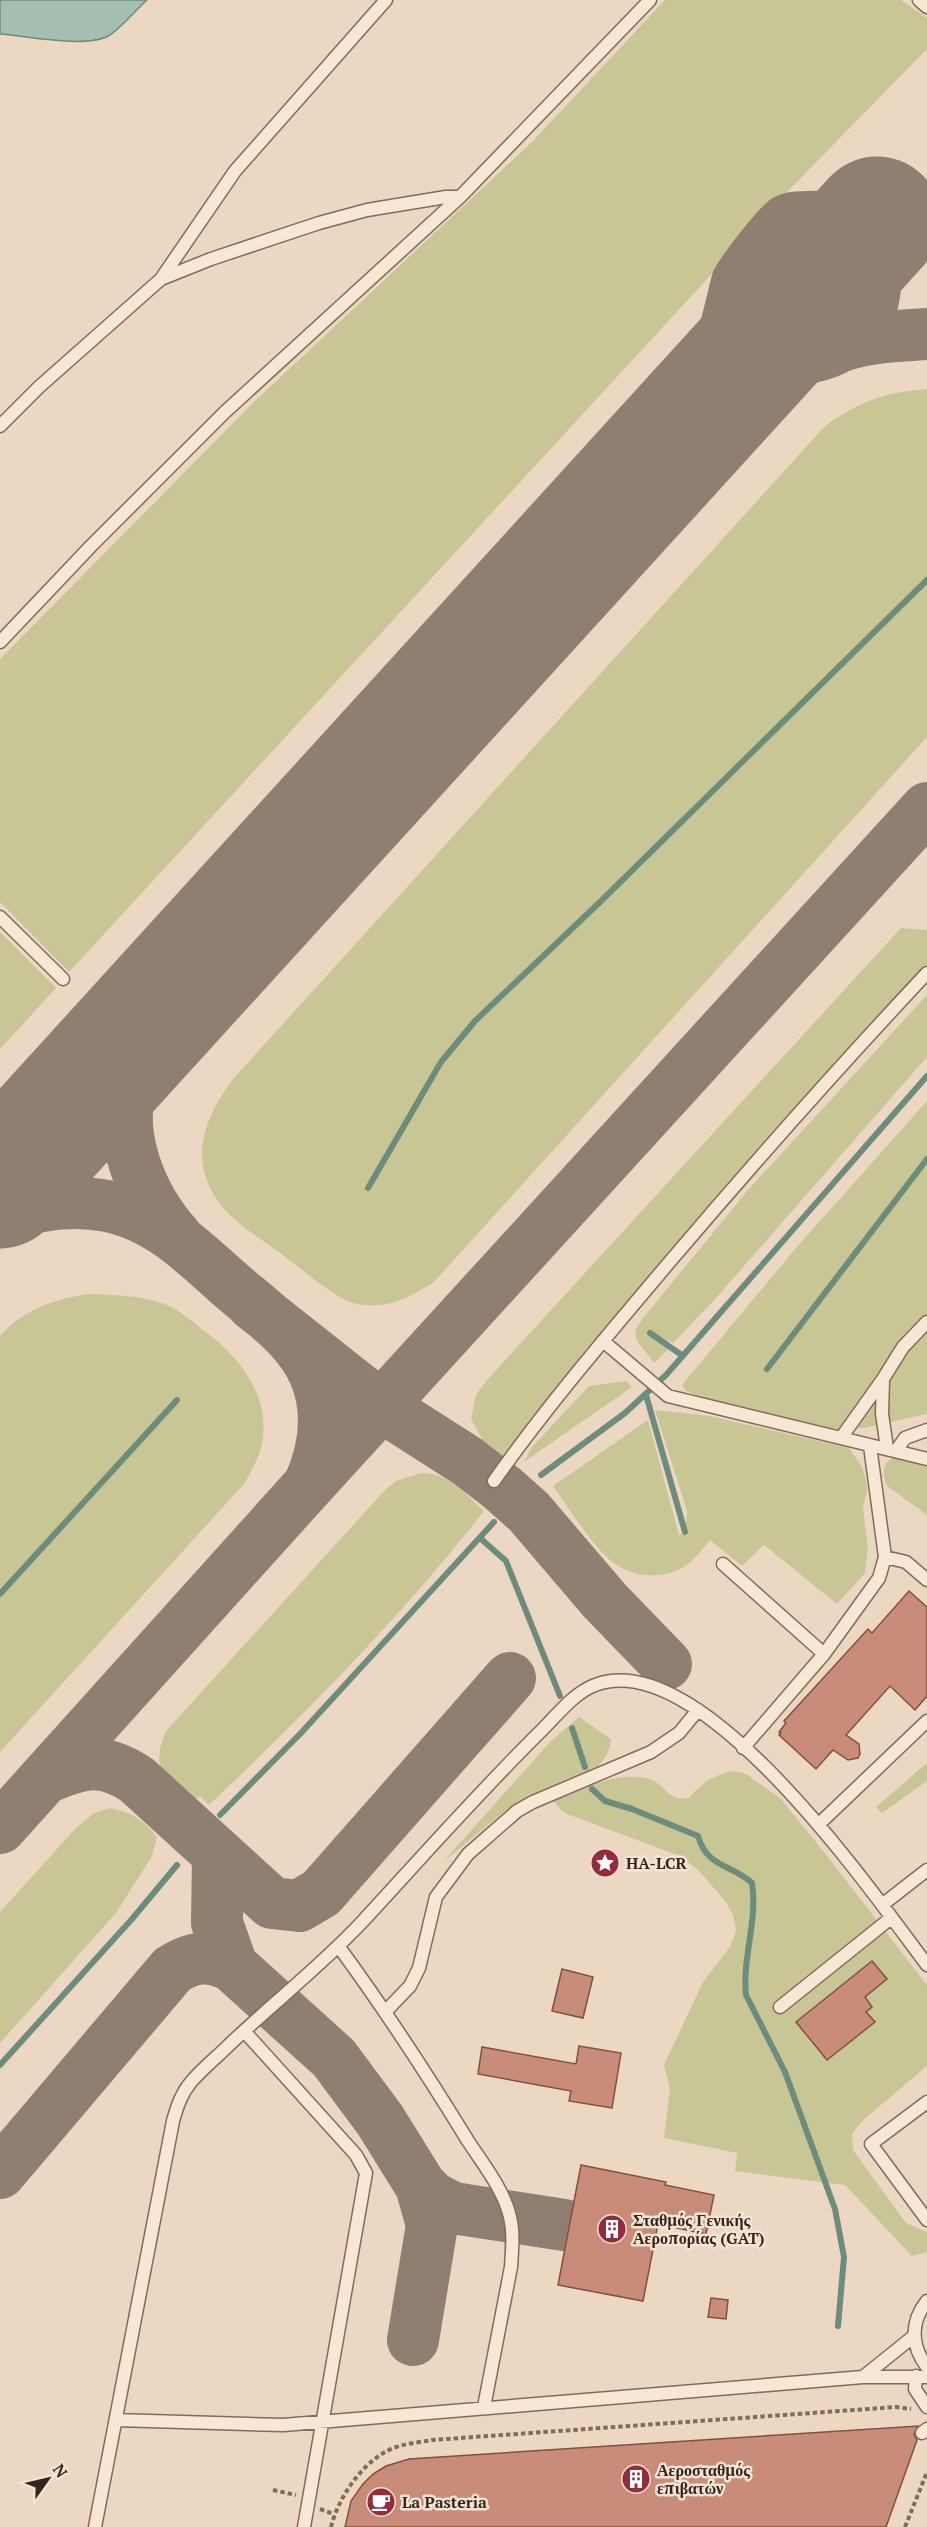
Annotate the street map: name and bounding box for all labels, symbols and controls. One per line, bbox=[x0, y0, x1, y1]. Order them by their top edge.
place icon: HA-LCR bbox=[589, 1847, 621, 1879]
place label: HA-LCR bbox=[626, 1852, 687, 1874]
place label: Σταθμός Γενικής Αεροπορίας (GAT) bbox=[633, 2209, 765, 2249]
building icon: Σταθμός Γενικής Αεροπορίας (GAT) bbox=[596, 2213, 628, 2245]
north arrow bbox=[18, 2449, 78, 2509]
text: N bbox=[48, 2459, 73, 2482]
place label: Αεροσταθμός επιβατών bbox=[657, 2459, 750, 2499]
building icon: Αεροσταθμός επιβατών bbox=[620, 2463, 652, 2495]
cafe icon: La Pasteria bbox=[365, 2486, 397, 2518]
place label: La Pasteria bbox=[402, 2491, 487, 2513]

